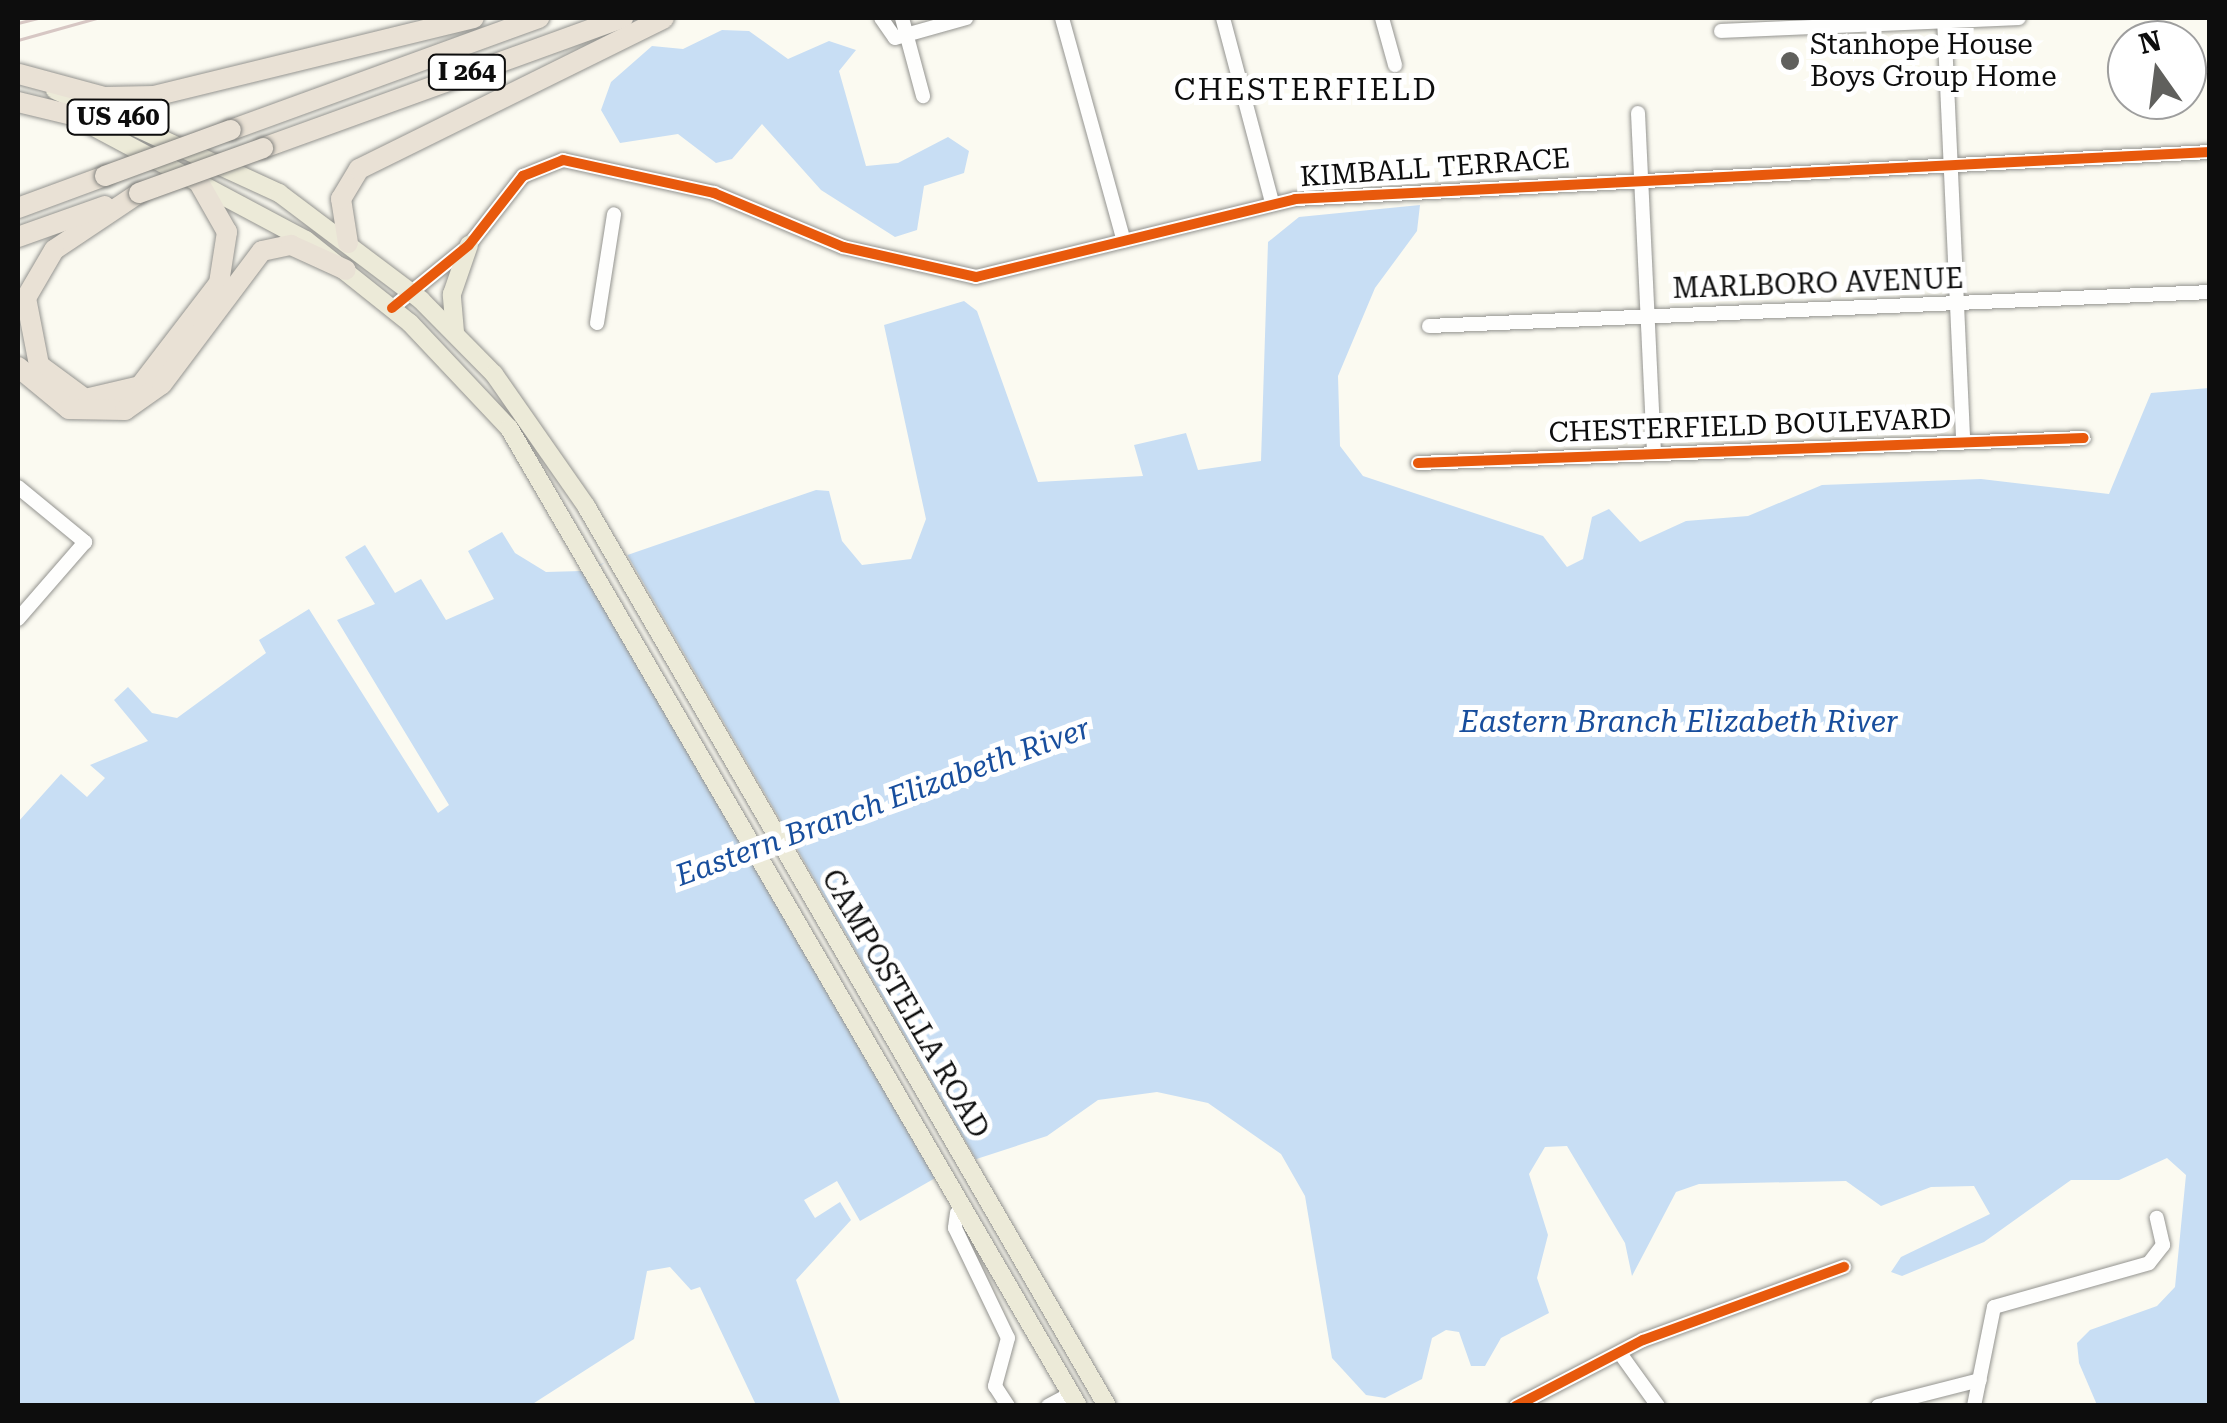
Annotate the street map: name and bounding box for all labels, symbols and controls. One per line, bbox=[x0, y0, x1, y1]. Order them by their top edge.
north arrow bbox=[2107, 20, 2207, 120]
text: N bbox=[2136, 24, 2165, 61]
place label: Stanhope House Boys Group Home bbox=[1810, 28, 2057, 94]
marker: Stanhope House Boys Group Home bbox=[1779, 50, 1801, 72]
road number: I 264 bbox=[427, 52, 507, 92]
district label: CHESTERFIELD bbox=[1174, 72, 1438, 108]
road number: US 460 bbox=[66, 97, 170, 137]
street label: KIMBALL TERRACE bbox=[1299, 142, 1571, 194]
street label: MARLBORO AVENUE bbox=[1672, 262, 1964, 306]
street label: CHESTERFIELD BOULEVARD bbox=[1548, 402, 1952, 450]
water label: Eastern Branch Elizabeth River bbox=[1460, 704, 1898, 740]
water label: Eastern Branch Elizabeth River bbox=[671, 710, 1095, 894]
street label: CAMPOSTELLA ROAD bbox=[814, 864, 996, 1144]

